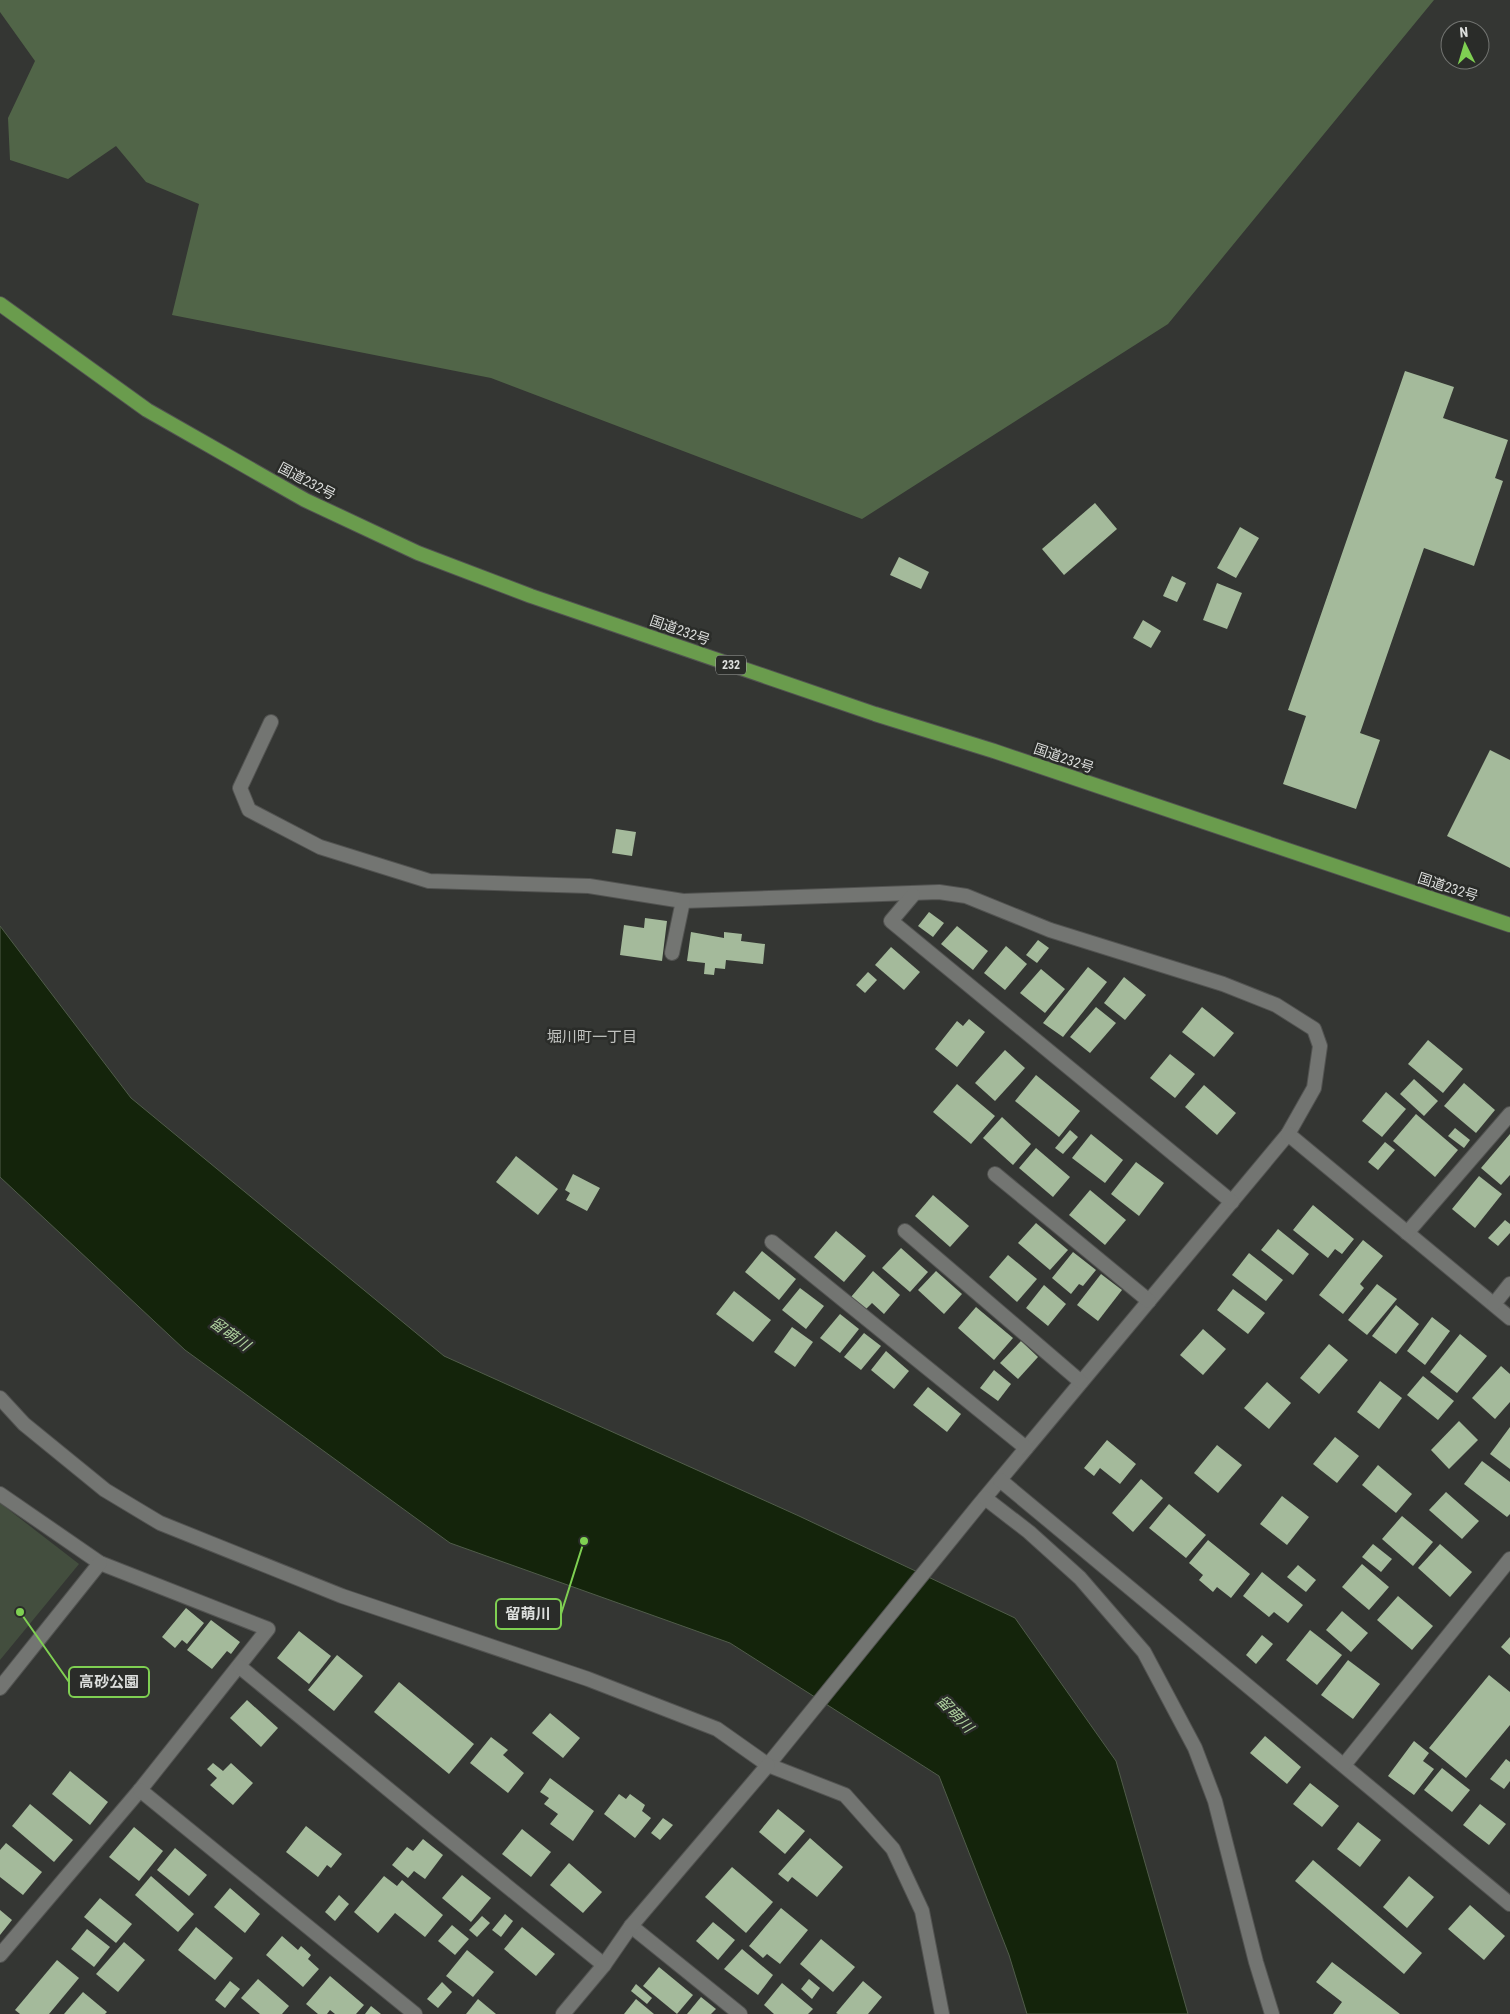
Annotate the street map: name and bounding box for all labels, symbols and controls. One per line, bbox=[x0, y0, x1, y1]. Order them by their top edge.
north arrow bbox=[1440, 20, 1490, 70]
text: N bbox=[1459, 24, 1469, 40]
street label: 国道232号 bbox=[276, 459, 338, 503]
street label: 国道232号 bbox=[648, 612, 712, 648]
road number: 232 bbox=[716, 656, 746, 674]
street label: 国道232号 bbox=[1032, 740, 1096, 776]
street label: 国道232号 bbox=[1416, 870, 1480, 904]
district label: 堀川町一丁目 bbox=[547, 1028, 637, 1046]
water label: 留萌川 bbox=[207, 1313, 255, 1356]
callout: 留萌川 bbox=[496, 1599, 561, 1629]
text: 留萌川 bbox=[505, 1605, 551, 1623]
callout: 高砂公園 bbox=[69, 1667, 149, 1697]
text: 高砂公園 bbox=[79, 1673, 139, 1691]
water label: 留萌川 bbox=[933, 1692, 978, 1738]

